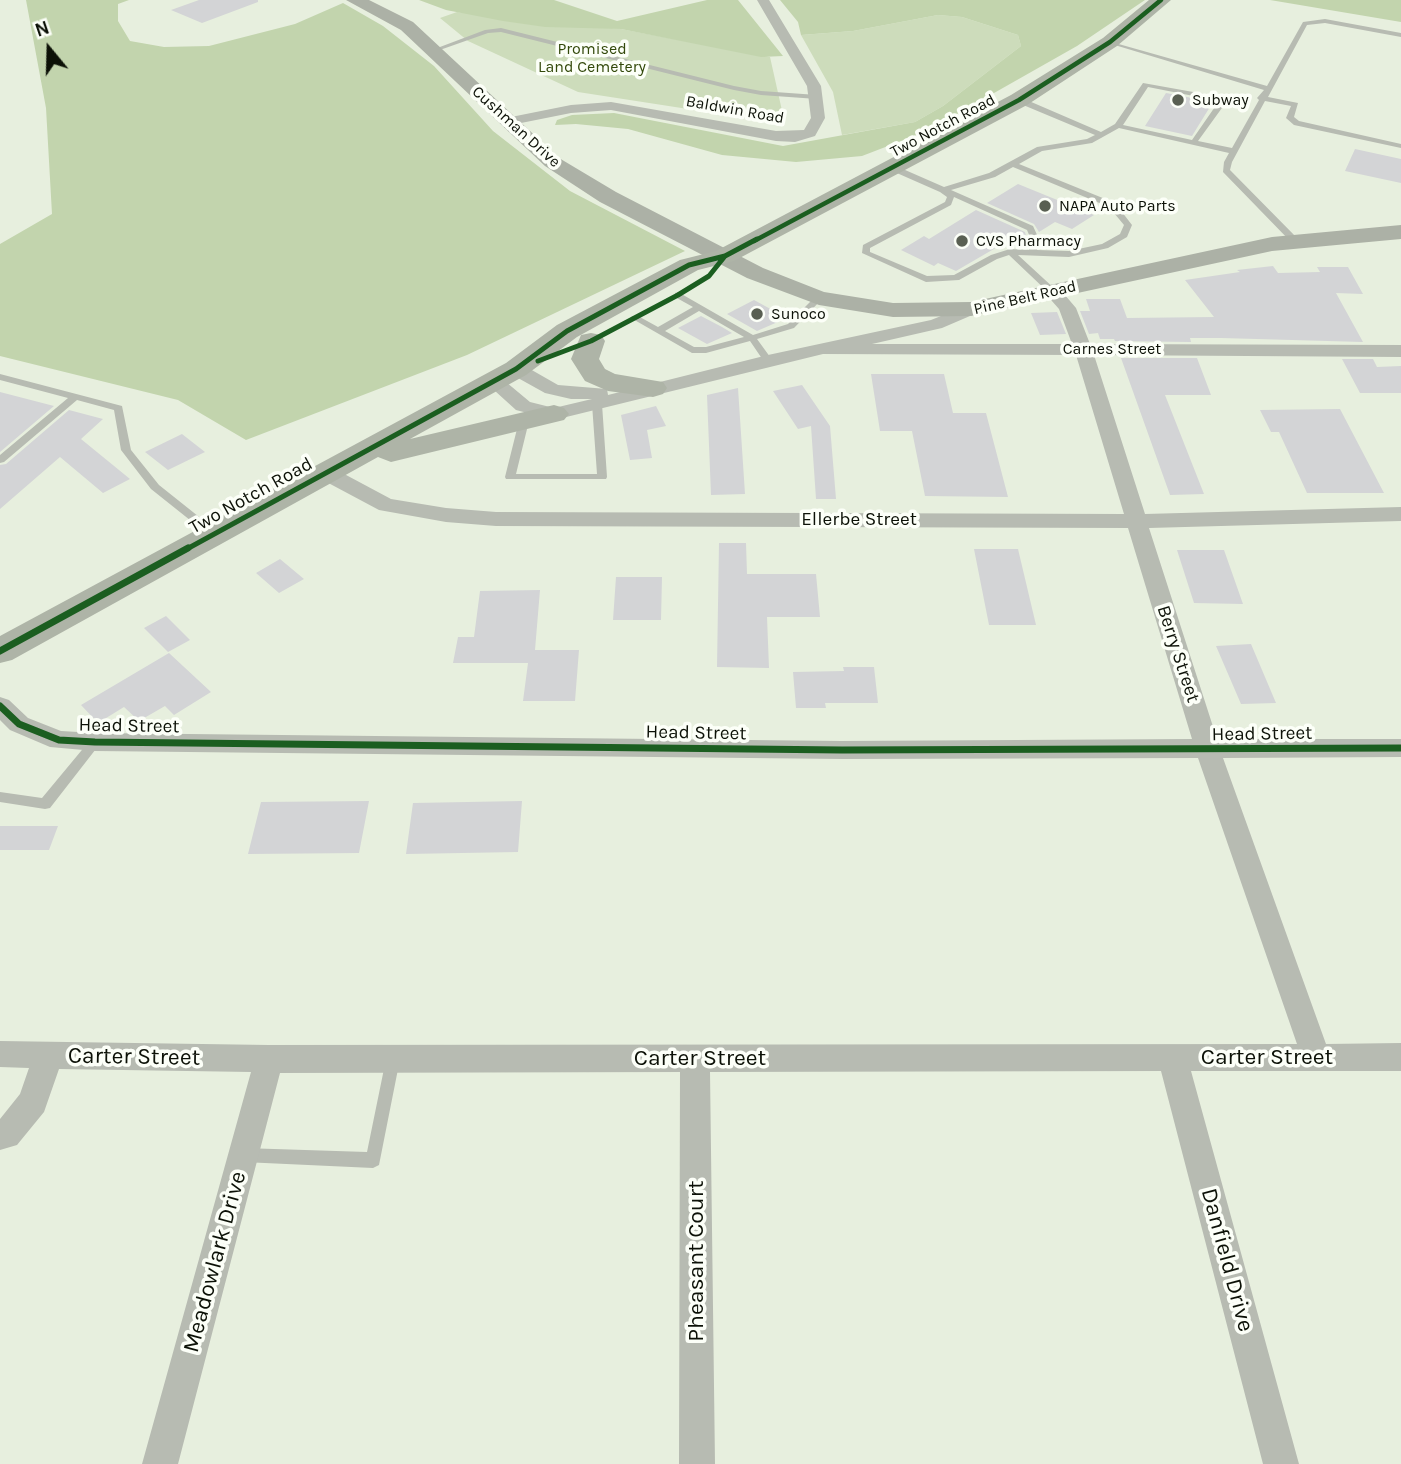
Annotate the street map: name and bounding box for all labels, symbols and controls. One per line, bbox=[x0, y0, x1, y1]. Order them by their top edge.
north arrow bbox=[14, 14, 84, 84]
text: N bbox=[32, 17, 52, 42]
park label: Promised Land Cemetery bbox=[538, 39, 646, 77]
street label: Cushman Drive bbox=[468, 82, 564, 172]
street label: Two Notch Road bbox=[887, 90, 999, 162]
place label: Subway bbox=[1192, 90, 1249, 110]
street label: Baldwin Road bbox=[684, 92, 786, 128]
marker: Subway bbox=[1170, 92, 1186, 108]
place label: NAPA Auto Parts bbox=[1059, 196, 1176, 216]
marker: NAPA Auto Parts bbox=[1037, 198, 1053, 214]
place label: CVS Pharmacy bbox=[976, 231, 1081, 251]
marker: CVS Pharmacy bbox=[954, 233, 970, 249]
street label: Pine Belt Road bbox=[972, 277, 1078, 319]
place label: Sunoco bbox=[771, 304, 826, 324]
marker: Sunoco bbox=[749, 306, 765, 322]
street label: Carnes Street bbox=[1063, 339, 1161, 359]
street label: Two Notch Road bbox=[185, 453, 317, 539]
street label: Ellerbe Street bbox=[801, 509, 917, 531]
street label: Berry Street bbox=[1152, 603, 1204, 705]
street label: Head Street bbox=[78, 714, 180, 738]
street label: Head Street bbox=[645, 721, 747, 745]
street label: Head Street bbox=[1211, 722, 1313, 746]
street label: Carter Street bbox=[68, 1042, 200, 1072]
street label: Carter Street bbox=[1201, 1043, 1333, 1071]
street label: Carter Street bbox=[634, 1044, 766, 1072]
street label: Meadowlark Drive bbox=[178, 1168, 252, 1356]
street label: Pheasant Court bbox=[682, 1180, 710, 1342]
street label: Danfield Drive bbox=[1195, 1185, 1259, 1335]

